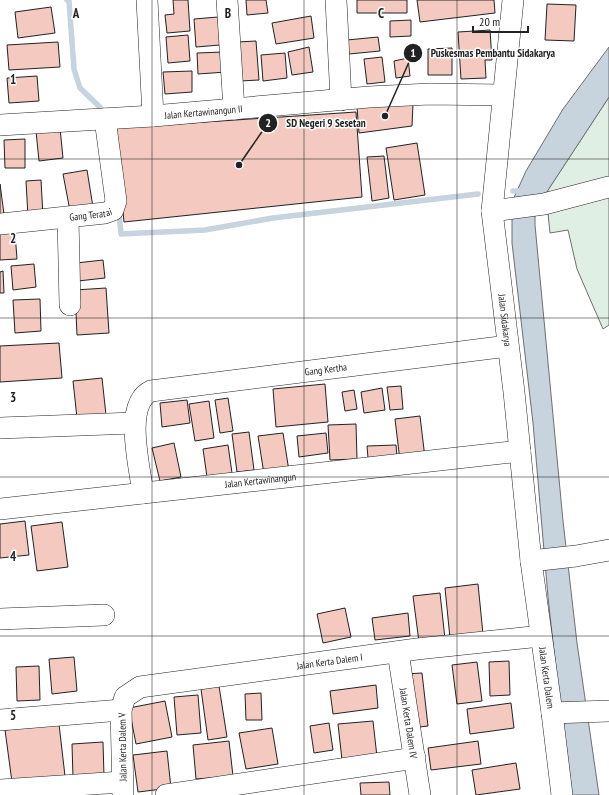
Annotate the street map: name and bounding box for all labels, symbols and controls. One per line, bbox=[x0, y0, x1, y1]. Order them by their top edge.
text: A bbox=[72, 5, 80, 22]
text: B bbox=[225, 5, 231, 22]
text: C bbox=[378, 5, 384, 22]
scale bar bbox=[473, 8, 528, 34]
text: 20 m bbox=[479, 14, 500, 29]
callout: Puskesmas Pembantu Sidakarya bbox=[403, 42, 563, 65]
text: 1 bbox=[410, 45, 416, 60]
text: Puskesmas Pembantu Sidakarya bbox=[431, 46, 556, 60]
text: 1 bbox=[10, 71, 16, 88]
street label: Jalan Kertawinangun II bbox=[163, 102, 243, 122]
callout: SD Negeri 9 Sesetan bbox=[258, 112, 373, 135]
text: 2 bbox=[265, 115, 271, 130]
text: SD Negeri 9 Sesetan bbox=[286, 116, 366, 130]
street label: Gang Teratai bbox=[69, 205, 114, 224]
text: 2 bbox=[10, 230, 16, 247]
street label: Jalan Sidakarya bbox=[495, 292, 514, 347]
street label: Gang Kertha bbox=[304, 360, 348, 379]
text: 3 bbox=[10, 389, 16, 406]
street label: Jalan Kertawinangun bbox=[223, 470, 297, 491]
text: 4 bbox=[10, 548, 17, 565]
street label: Jalan Kerta Dalem bbox=[536, 645, 557, 709]
street label: Jalan Kerta Dalem I bbox=[295, 651, 363, 673]
street label: Jalan Kerta Dalem IV bbox=[396, 686, 420, 760]
text: 5 bbox=[10, 707, 16, 724]
street label: Jalan Kerta Dalem V bbox=[115, 712, 130, 782]

